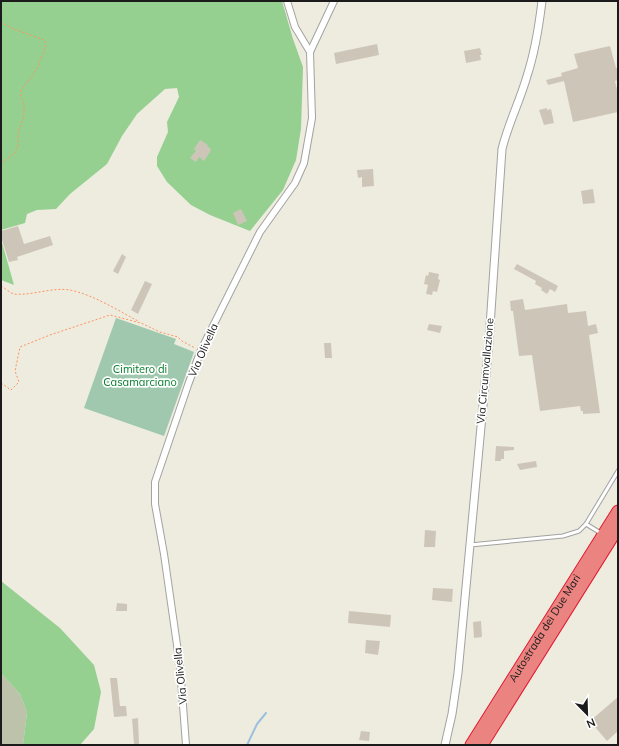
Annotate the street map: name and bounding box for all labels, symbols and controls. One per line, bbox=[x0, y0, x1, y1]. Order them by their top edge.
street label: Via Circumvallazione bbox=[473, 317, 497, 425]
street label: Via Olivella bbox=[185, 321, 221, 379]
park label: Cimitero di Casamarciano bbox=[103, 362, 177, 389]
street label: Autostrada dei Due Mari bbox=[505, 572, 583, 685]
street label: Via Olivella bbox=[170, 647, 190, 705]
north arrow bbox=[567, 694, 607, 734]
text: N bbox=[584, 715, 597, 731]

